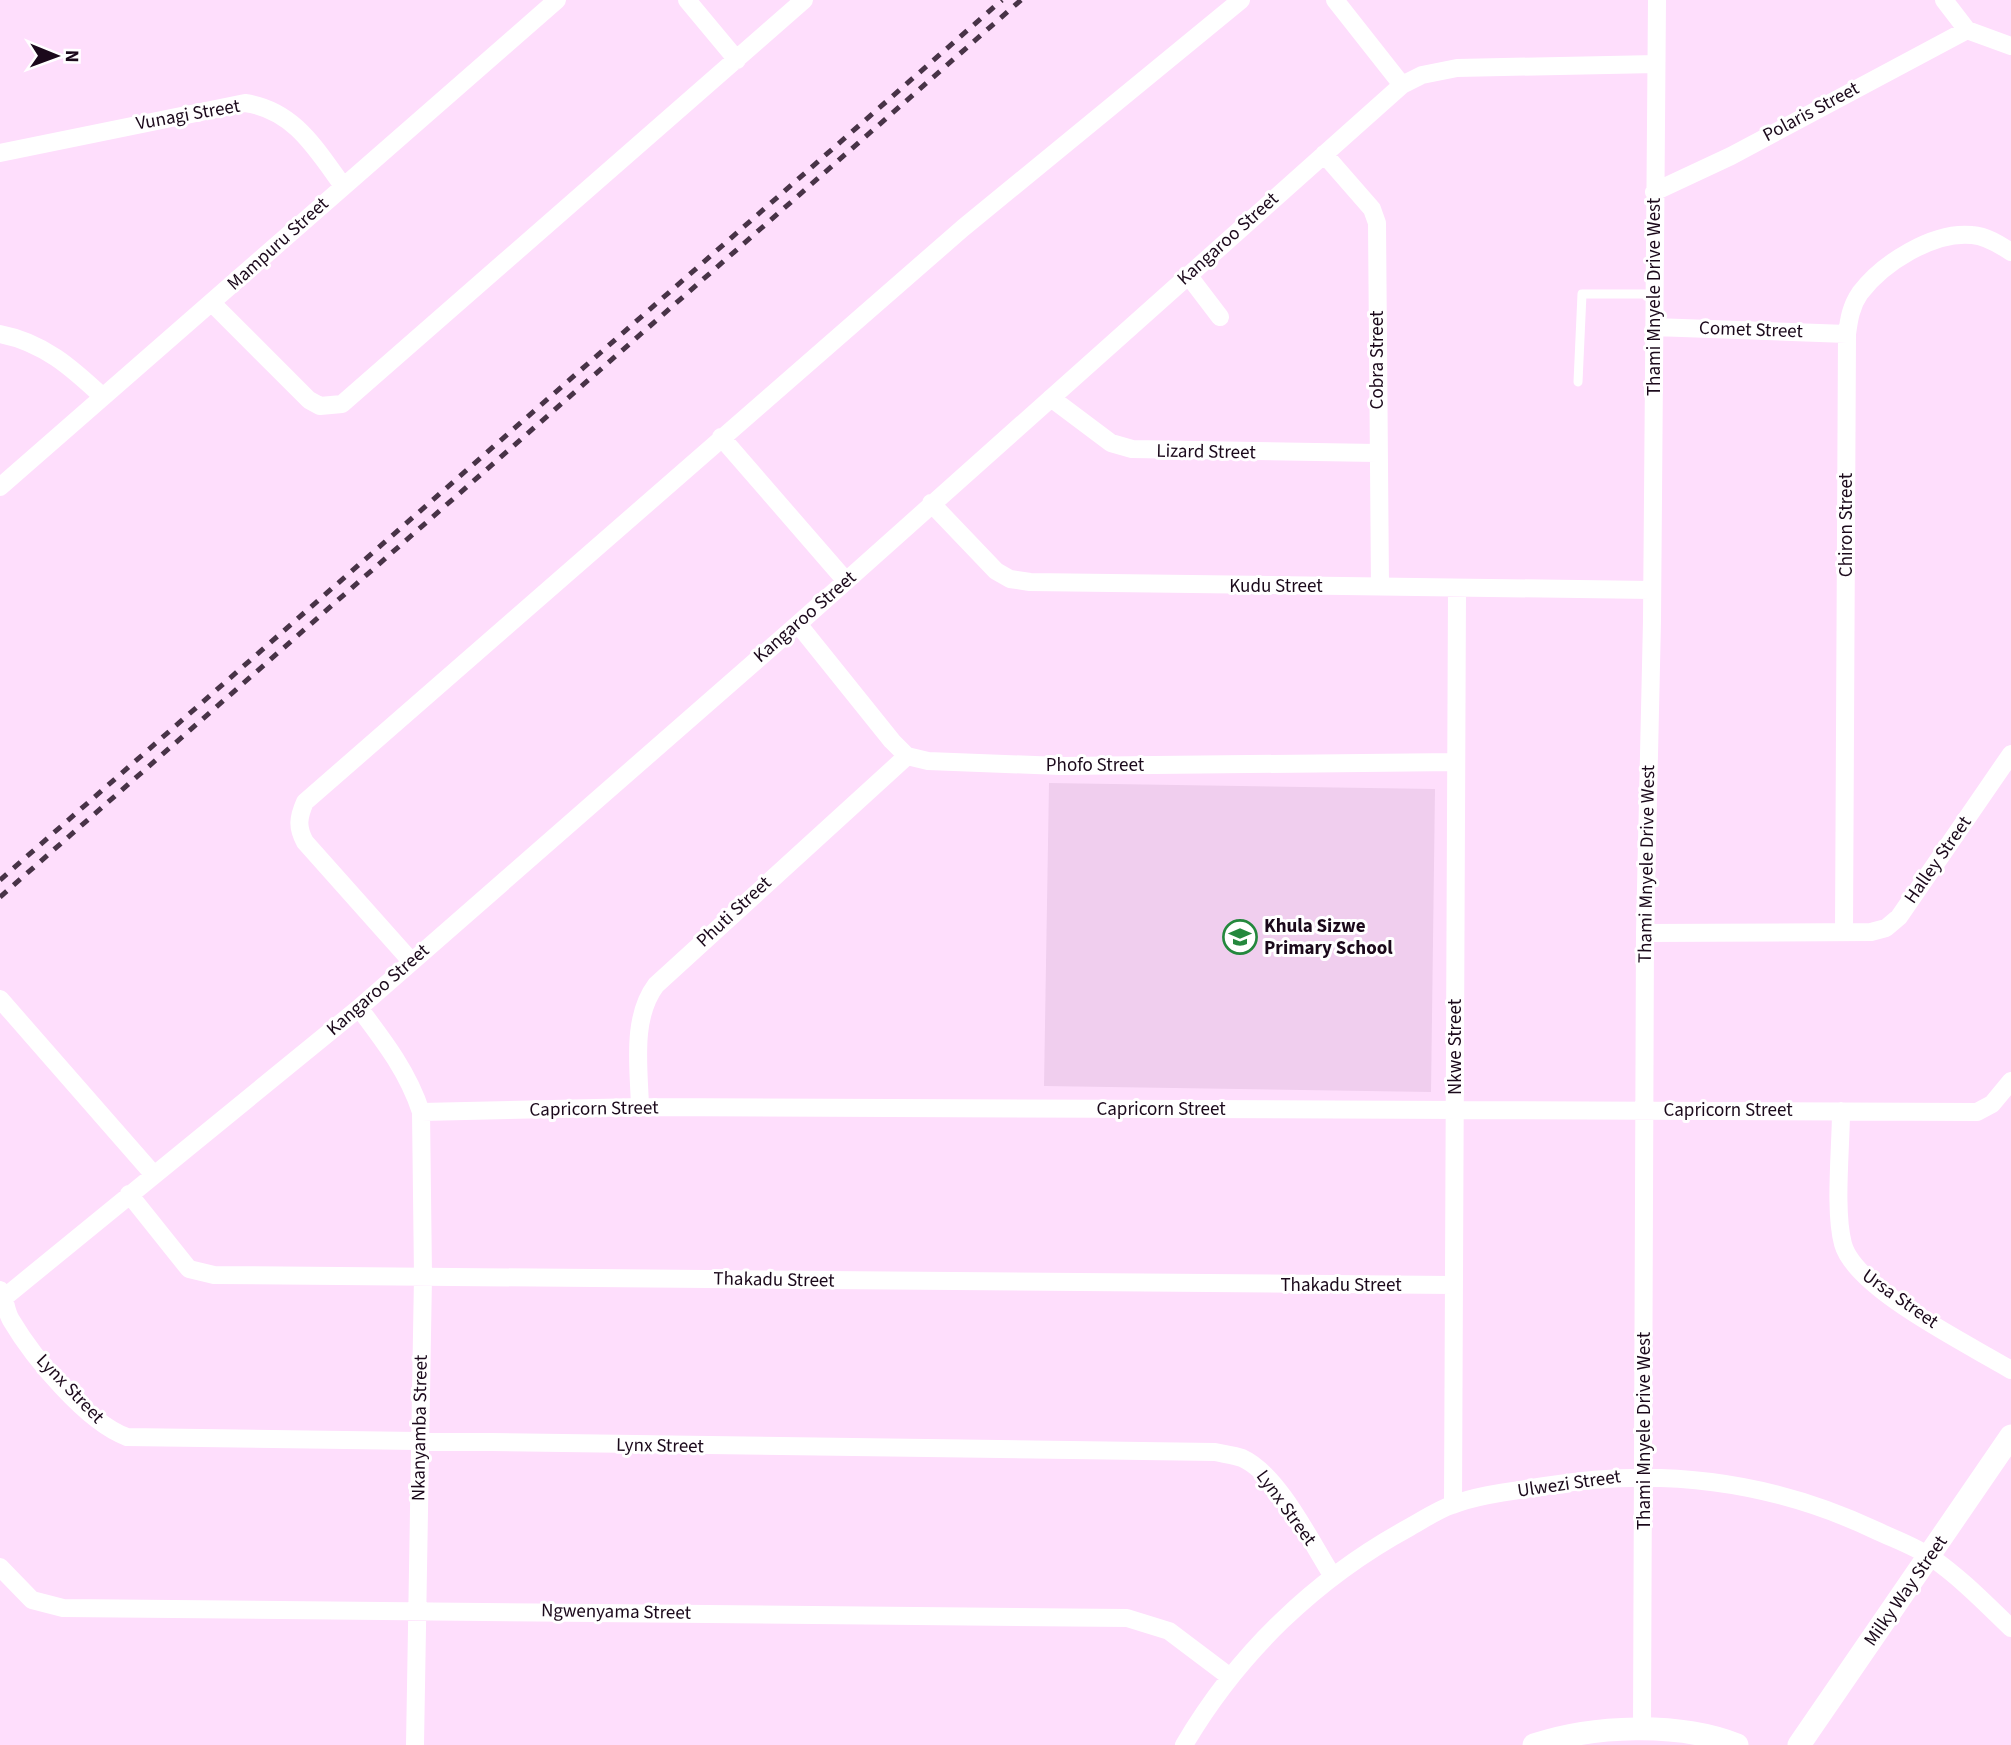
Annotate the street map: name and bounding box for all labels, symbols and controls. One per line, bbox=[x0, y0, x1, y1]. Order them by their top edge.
north arrow bbox=[21, 21, 91, 91]
text: N bbox=[58, 50, 85, 63]
street label: Polaris Street bbox=[1758, 75, 1864, 149]
street label: Vunagi Street bbox=[134, 92, 243, 137]
street label: Kangaroo Street bbox=[1171, 186, 1285, 292]
street label: Mampuru Street bbox=[221, 191, 335, 297]
street label: Thami Mnyele Drive West bbox=[1641, 197, 1668, 396]
street label: Cobra Street bbox=[1364, 310, 1391, 409]
street label: Comet Street bbox=[1699, 315, 1804, 345]
street label: Lizard Street bbox=[1156, 438, 1257, 466]
street label: Chiron Street bbox=[1833, 472, 1860, 577]
street label: Kangaroo Street bbox=[748, 564, 863, 669]
street label: Kudu Street bbox=[1229, 573, 1323, 600]
street label: Phofo Street bbox=[1046, 752, 1145, 779]
street label: Thami Mnyele Drive West bbox=[1632, 764, 1662, 963]
street label: Halley Street bbox=[1898, 810, 1978, 909]
street label: Phuti Street bbox=[690, 870, 778, 954]
place label: Khula Sizwe Primary School bbox=[1264, 913, 1393, 962]
school or university icon: Khula Sizwe Primary School bbox=[1221, 918, 1259, 956]
street label: Kangaroo Street bbox=[321, 937, 436, 1042]
street label: Nkwe Street bbox=[1442, 998, 1469, 1095]
street label: Capricorn Street bbox=[529, 1094, 659, 1124]
street label: Capricorn Street bbox=[1096, 1096, 1226, 1123]
street label: Capricorn Street bbox=[1663, 1097, 1793, 1124]
street label: Ursa Street bbox=[1856, 1263, 1944, 1336]
street label: Thakadu Street bbox=[713, 1265, 835, 1295]
street label: Thakadu Street bbox=[1280, 1272, 1402, 1299]
street label: Thami Mnyele Drive West bbox=[1631, 1331, 1658, 1530]
street label: Lynx Street bbox=[30, 1348, 111, 1430]
street label: Nkanyamba Street bbox=[405, 1354, 435, 1501]
street label: Lynx Street bbox=[616, 1432, 705, 1460]
street label: Ulwezi Street bbox=[1515, 1463, 1623, 1505]
street label: Lynx Street bbox=[1249, 1465, 1323, 1552]
street label: Milky Way Street bbox=[1858, 1530, 1955, 1652]
street label: Ngwenyama Street bbox=[541, 1597, 692, 1627]

